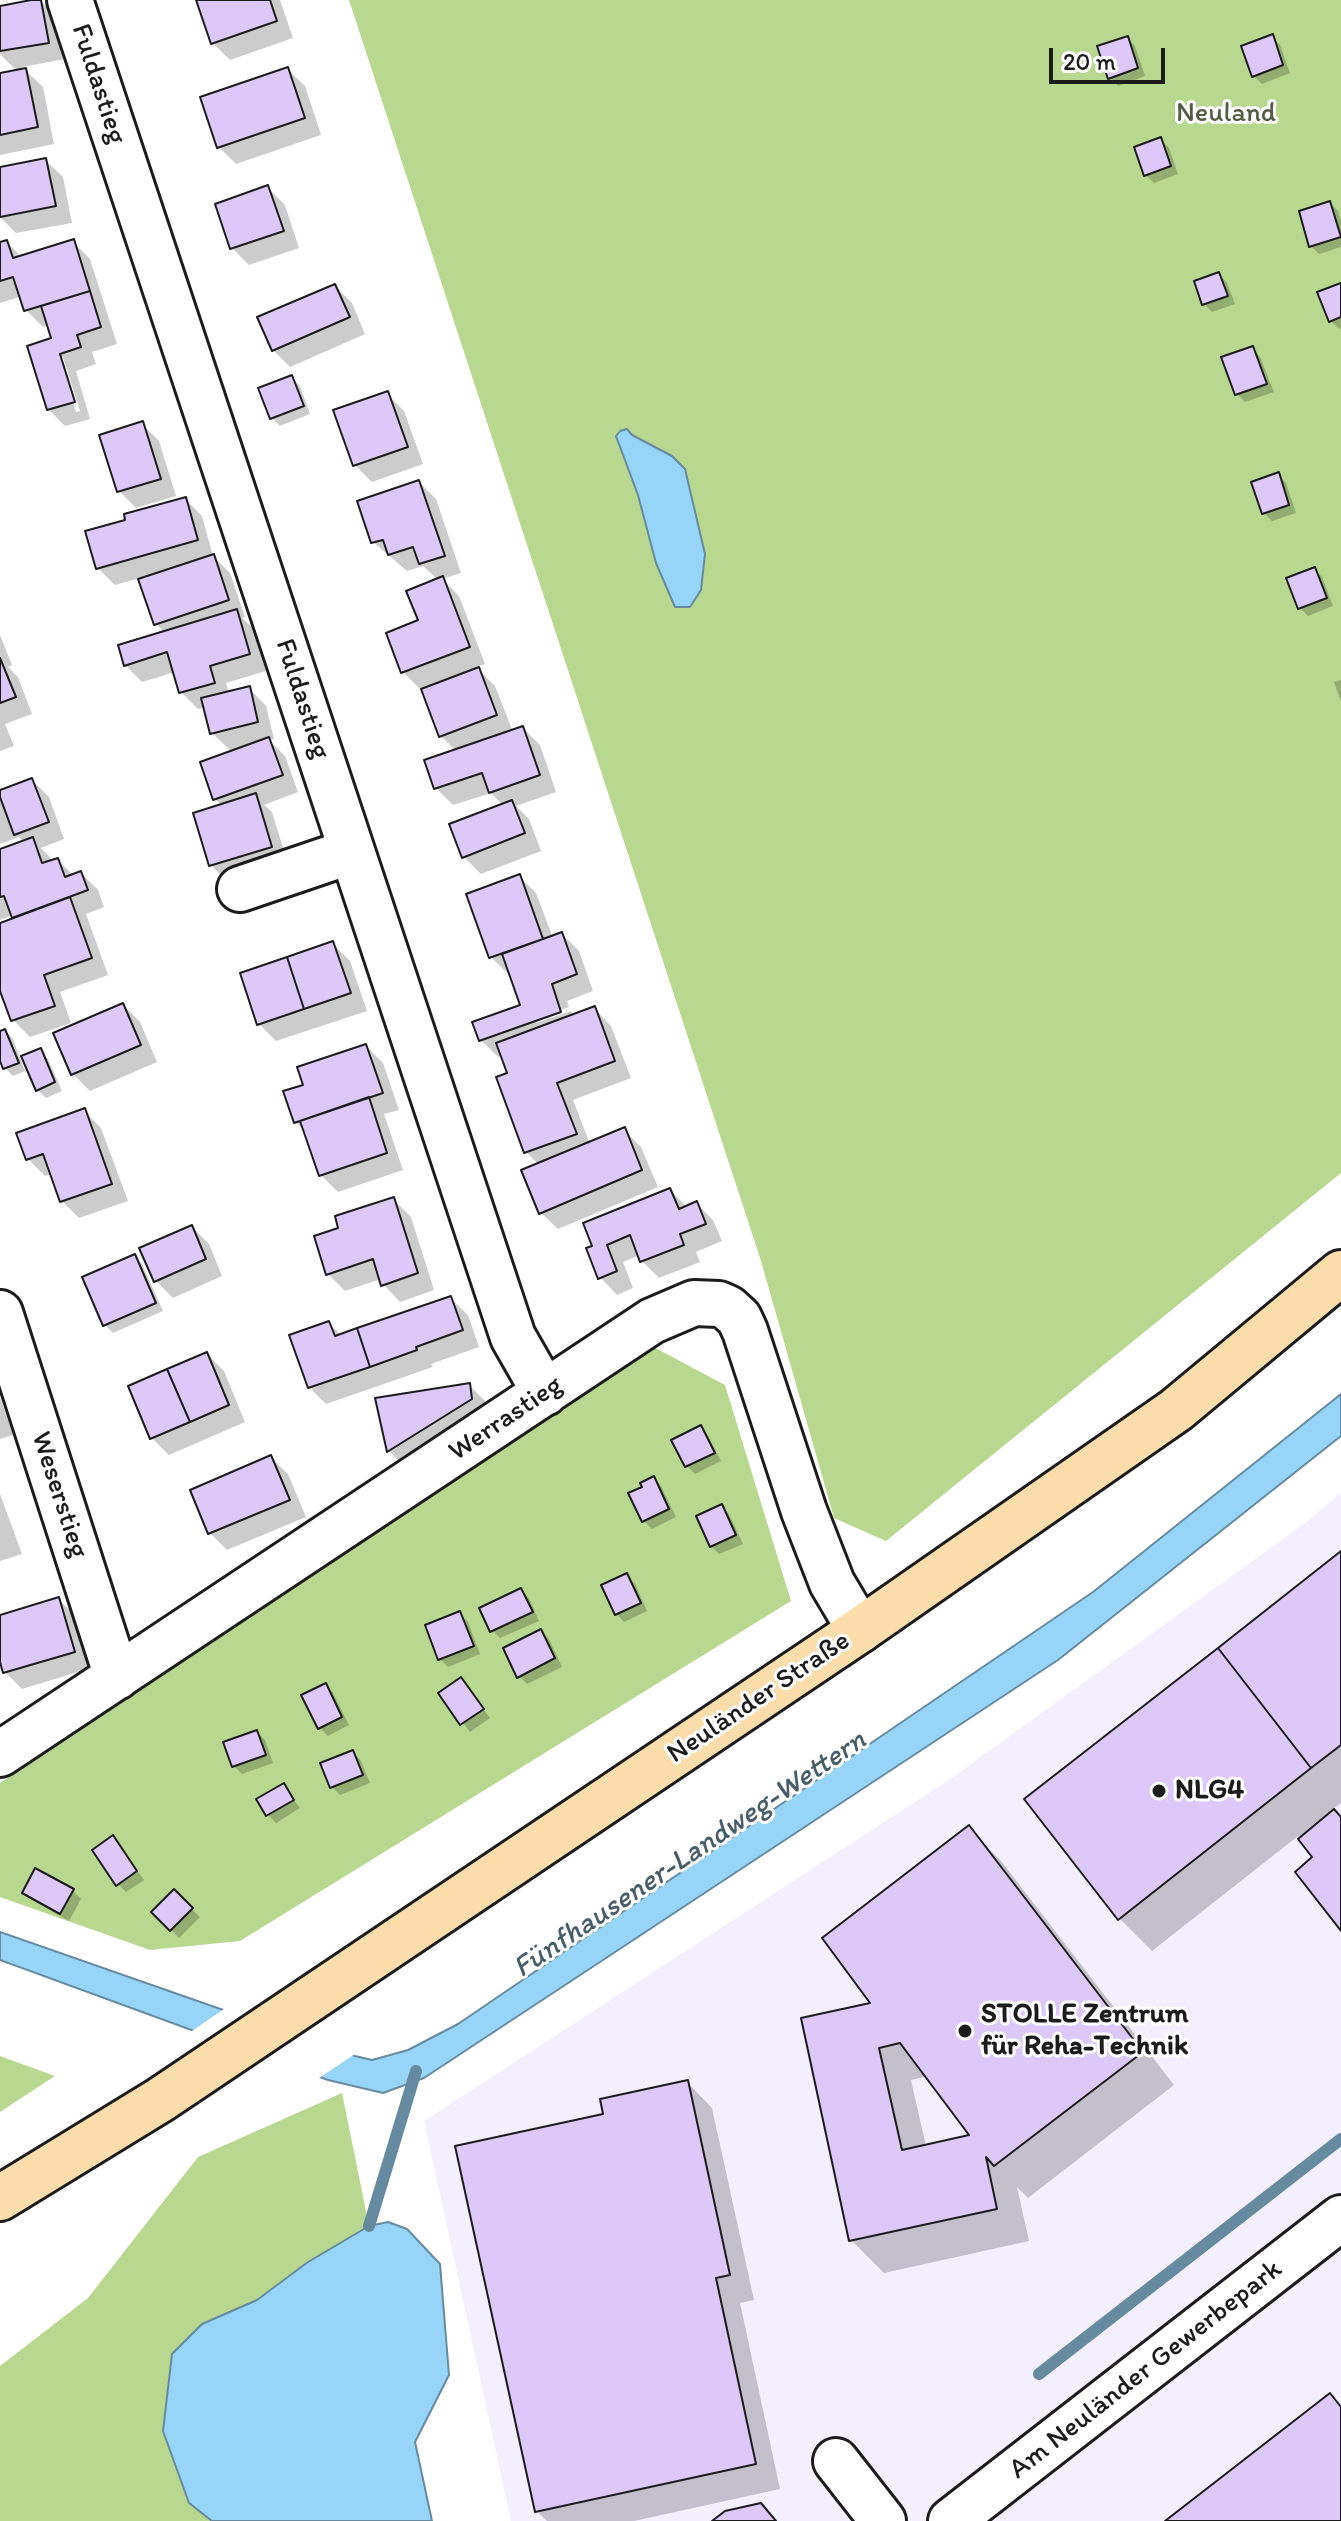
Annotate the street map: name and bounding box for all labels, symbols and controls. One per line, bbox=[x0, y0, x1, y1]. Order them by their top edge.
street label: Fuldastieg bbox=[63, 20, 133, 148]
scale bar bbox=[1053, 32, 1169, 82]
text: 20 m bbox=[1063, 47, 1116, 76]
park label: Neuland bbox=[1176, 97, 1276, 131]
street label: Fuldastieg bbox=[267, 635, 337, 763]
street label: Werrastieg bbox=[443, 1369, 569, 1469]
street label: Weserstieg bbox=[23, 1428, 95, 1562]
street label: Neuländer Straße bbox=[661, 1625, 857, 1771]
water label: Fünfhausener-Landweg-Wettern bbox=[507, 1723, 873, 1987]
place label: NLG4 bbox=[1175, 1774, 1244, 1808]
marker: NLG4 bbox=[1150, 1782, 1168, 1800]
place label: STOLLE Zentrum für Reha-Technik bbox=[981, 1998, 1189, 2064]
marker: STOLLE Zentrum für Reha-Technik bbox=[956, 2022, 974, 2040]
street label: Am Neuländer Gewerbepark bbox=[1003, 2253, 1289, 2487]

